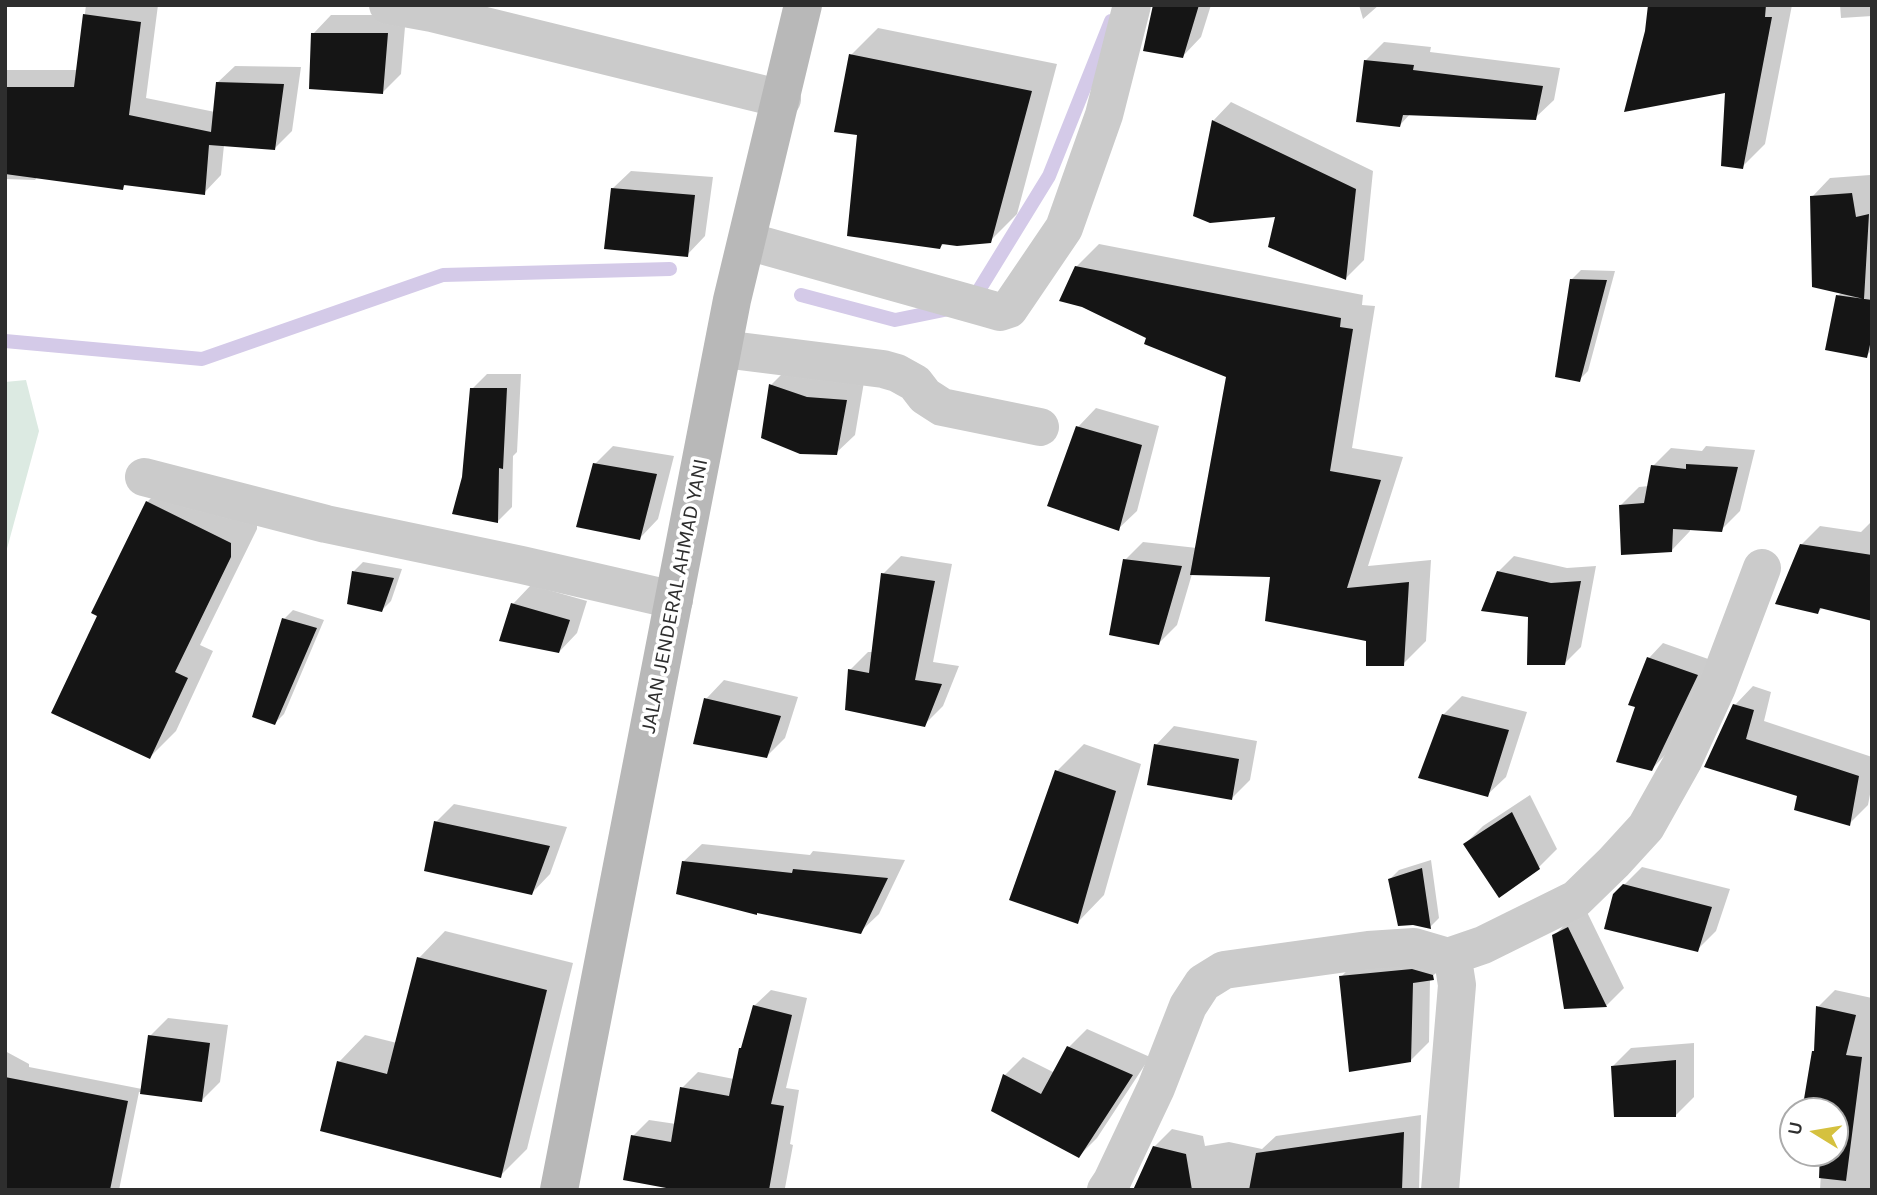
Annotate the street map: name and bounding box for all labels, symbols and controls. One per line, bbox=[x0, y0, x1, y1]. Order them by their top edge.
street label: JALAN JENDERAL AHMAD YANI bbox=[636, 457, 714, 735]
north arrow bbox=[1779, 1097, 1849, 1167]
text: U bbox=[1783, 1120, 1807, 1137]

